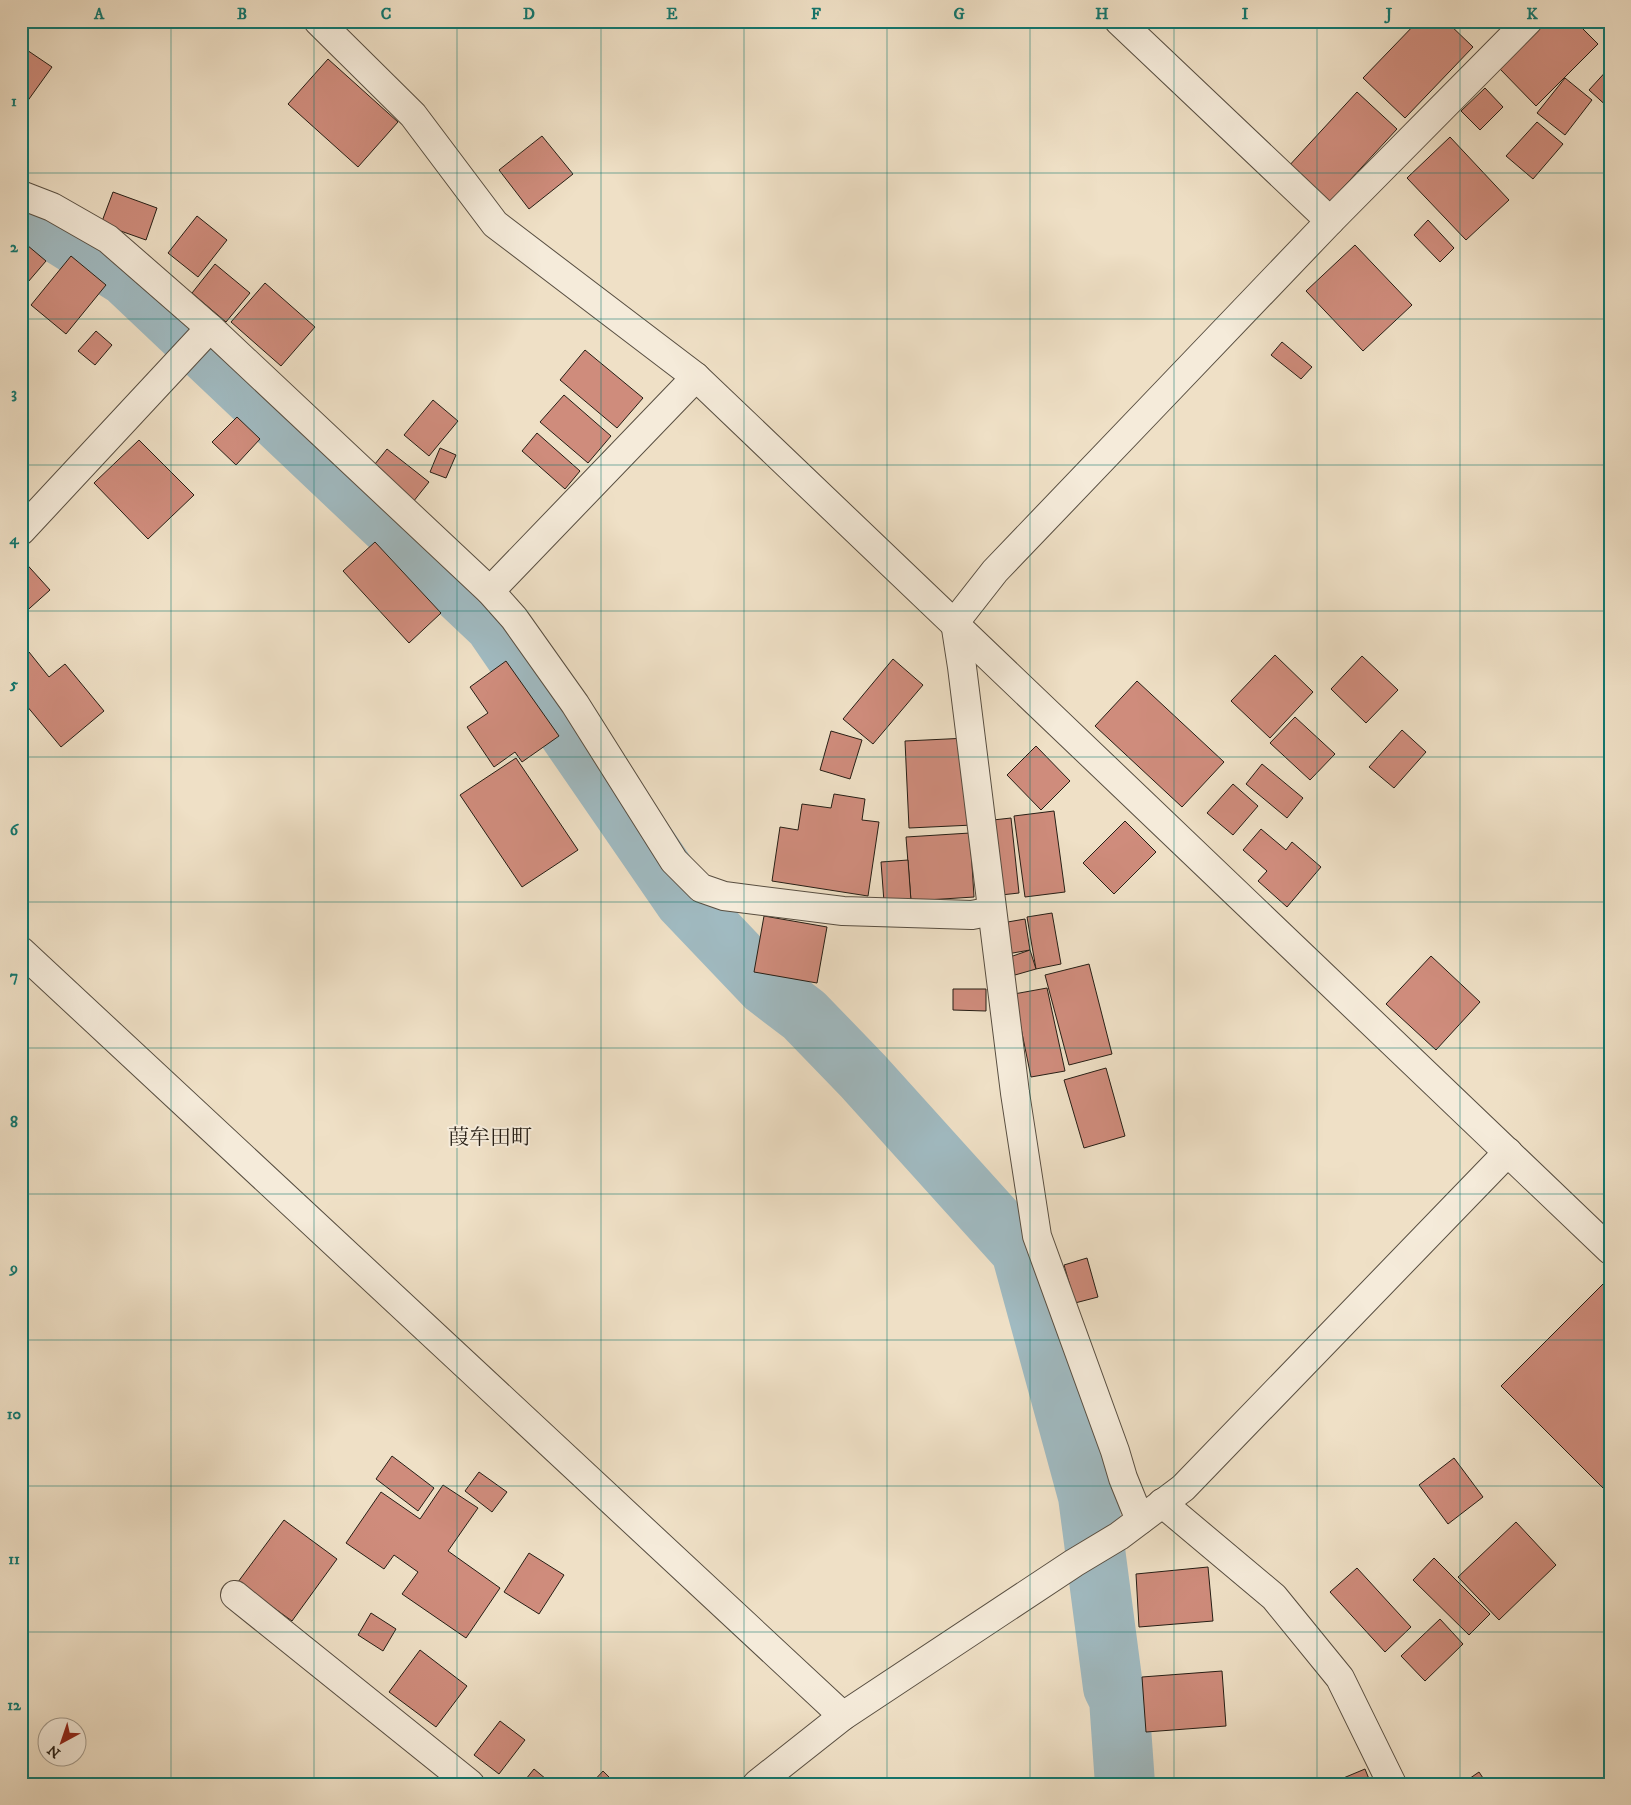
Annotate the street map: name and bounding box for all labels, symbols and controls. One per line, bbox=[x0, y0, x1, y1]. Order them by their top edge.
text: A bbox=[93, 4, 105, 24]
text: B bbox=[237, 4, 247, 24]
text: C bbox=[381, 4, 391, 24]
text: D bbox=[523, 4, 535, 24]
text: E bbox=[666, 4, 678, 24]
text: F bbox=[811, 4, 821, 24]
text: G bbox=[953, 4, 965, 24]
text: H bbox=[1095, 4, 1109, 24]
text: I bbox=[1242, 4, 1249, 24]
text: J bbox=[1384, 4, 1393, 24]
text: K bbox=[1526, 4, 1538, 24]
text: 1 bbox=[11, 91, 17, 111]
text: 2 bbox=[10, 237, 19, 257]
text: 3 bbox=[11, 383, 17, 403]
text: 4 bbox=[8, 529, 19, 549]
text: 5 bbox=[9, 674, 18, 694]
text: 6 bbox=[10, 820, 20, 840]
text: 7 bbox=[10, 966, 18, 986]
text: 8 bbox=[10, 1112, 18, 1132]
district label: 葭牟田町 bbox=[448, 1125, 532, 1151]
text: 9 bbox=[9, 1258, 18, 1278]
text: 10 bbox=[7, 1404, 22, 1424]
text: 11 bbox=[8, 1549, 20, 1569]
text: 12 bbox=[7, 1695, 22, 1715]
north arrow bbox=[38, 1718, 88, 1768]
text: N bbox=[44, 1740, 64, 1762]

